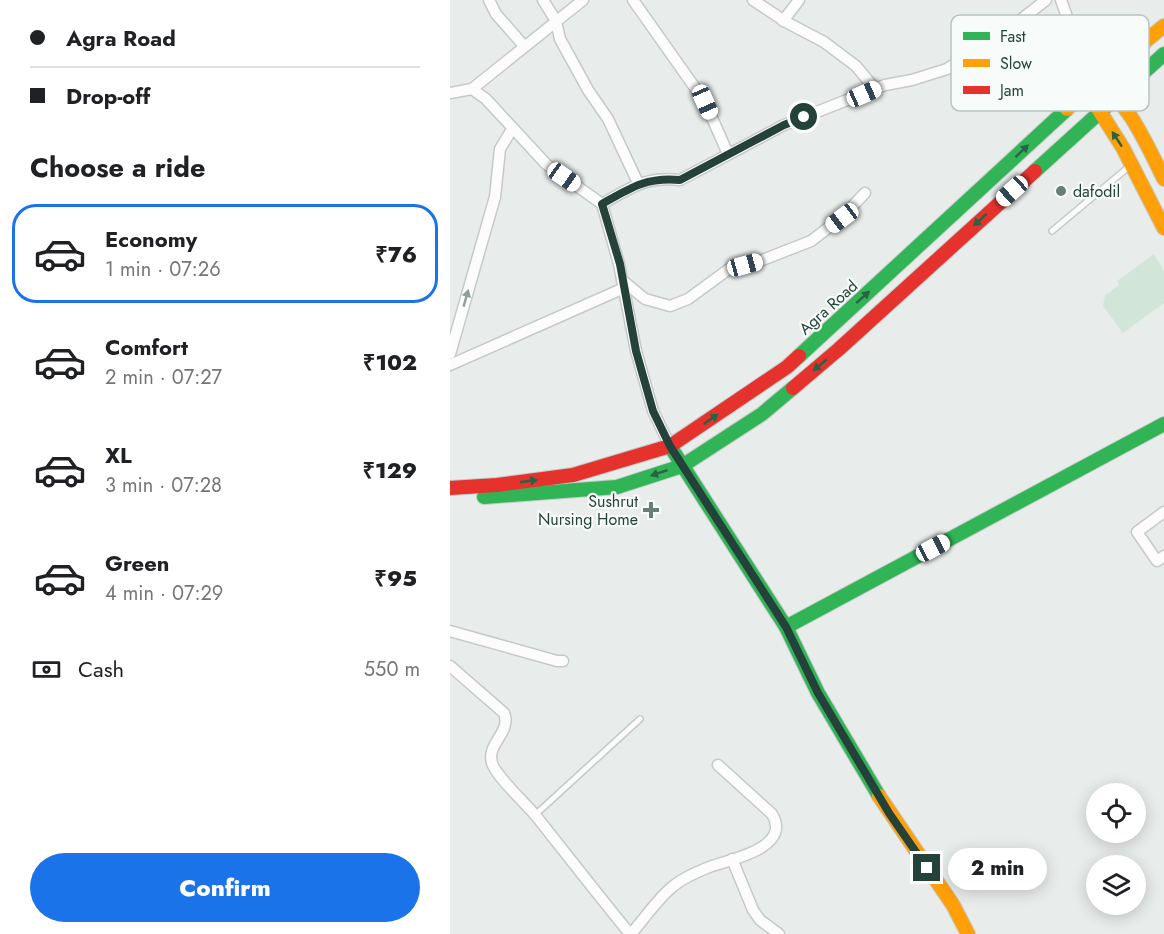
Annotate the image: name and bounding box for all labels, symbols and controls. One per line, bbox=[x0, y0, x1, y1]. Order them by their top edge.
legend bbox=[951, 15, 1149, 111]
text: Agra Road bbox=[66, 22, 176, 54]
text: Fast bbox=[1000, 25, 1026, 48]
text: Slow bbox=[1000, 52, 1032, 75]
car bbox=[844, 78, 884, 110]
text: Jam bbox=[998, 79, 1024, 102]
text: Drop-off bbox=[66, 80, 150, 112]
car bbox=[689, 82, 721, 122]
route start bbox=[790, 103, 817, 130]
one-way arrow bbox=[1111, 132, 1123, 148]
one-way arrow bbox=[1014, 145, 1029, 158]
text: Choose a ride bbox=[30, 148, 205, 187]
car bbox=[544, 159, 584, 195]
car bbox=[993, 172, 1031, 210]
place label: dafodil bbox=[1073, 180, 1120, 203]
marker: dafodil bbox=[1054, 184, 1068, 198]
car bbox=[822, 200, 862, 236]
one-way arrow bbox=[973, 213, 988, 226]
text: Economy bbox=[105, 223, 197, 255]
icon: car bbox=[33, 227, 87, 281]
text: ₹76 bbox=[375, 238, 417, 270]
car bbox=[725, 252, 765, 278]
text: 1 min · 07:26 bbox=[105, 255, 221, 284]
street label: Agra Road bbox=[794, 275, 863, 340]
one-way arrow bbox=[462, 289, 471, 307]
one-way arrow bbox=[855, 291, 870, 304]
text: Comfort bbox=[105, 331, 188, 363]
icon: car bbox=[33, 335, 87, 389]
text: ₹102 bbox=[363, 346, 417, 378]
one-way arrow bbox=[813, 358, 828, 371]
text: 2 min · 07:27 bbox=[105, 363, 222, 392]
one-way arrow bbox=[703, 414, 719, 425]
text: XL bbox=[105, 439, 132, 471]
icon: car bbox=[33, 443, 87, 497]
text: ₹129 bbox=[362, 454, 417, 486]
one-way arrow bbox=[650, 469, 668, 478]
text: 3 min · 07:28 bbox=[105, 471, 222, 500]
one-way arrow bbox=[520, 476, 539, 486]
place label: Sushrut Nursing Home bbox=[538, 490, 638, 531]
marker: Sushrut Nursing Home bbox=[642, 501, 660, 519]
car bbox=[913, 532, 953, 564]
text: Green bbox=[105, 547, 169, 579]
icon: car bbox=[33, 551, 87, 605]
text: ₹95 bbox=[374, 562, 417, 594]
text: 4 min · 07:29 bbox=[105, 579, 223, 608]
icon: cash bbox=[30, 653, 63, 686]
text: Cash bbox=[78, 653, 124, 685]
text: 550 m bbox=[364, 655, 420, 684]
map controls bbox=[1086, 783, 1146, 915]
button: locate bbox=[1086, 783, 1146, 843]
callout: 2 min bbox=[948, 847, 1047, 889]
button: Confirm bbox=[30, 853, 420, 922]
route end bbox=[913, 854, 940, 881]
text: 2 min bbox=[971, 854, 1024, 883]
button: layers bbox=[1086, 855, 1146, 915]

